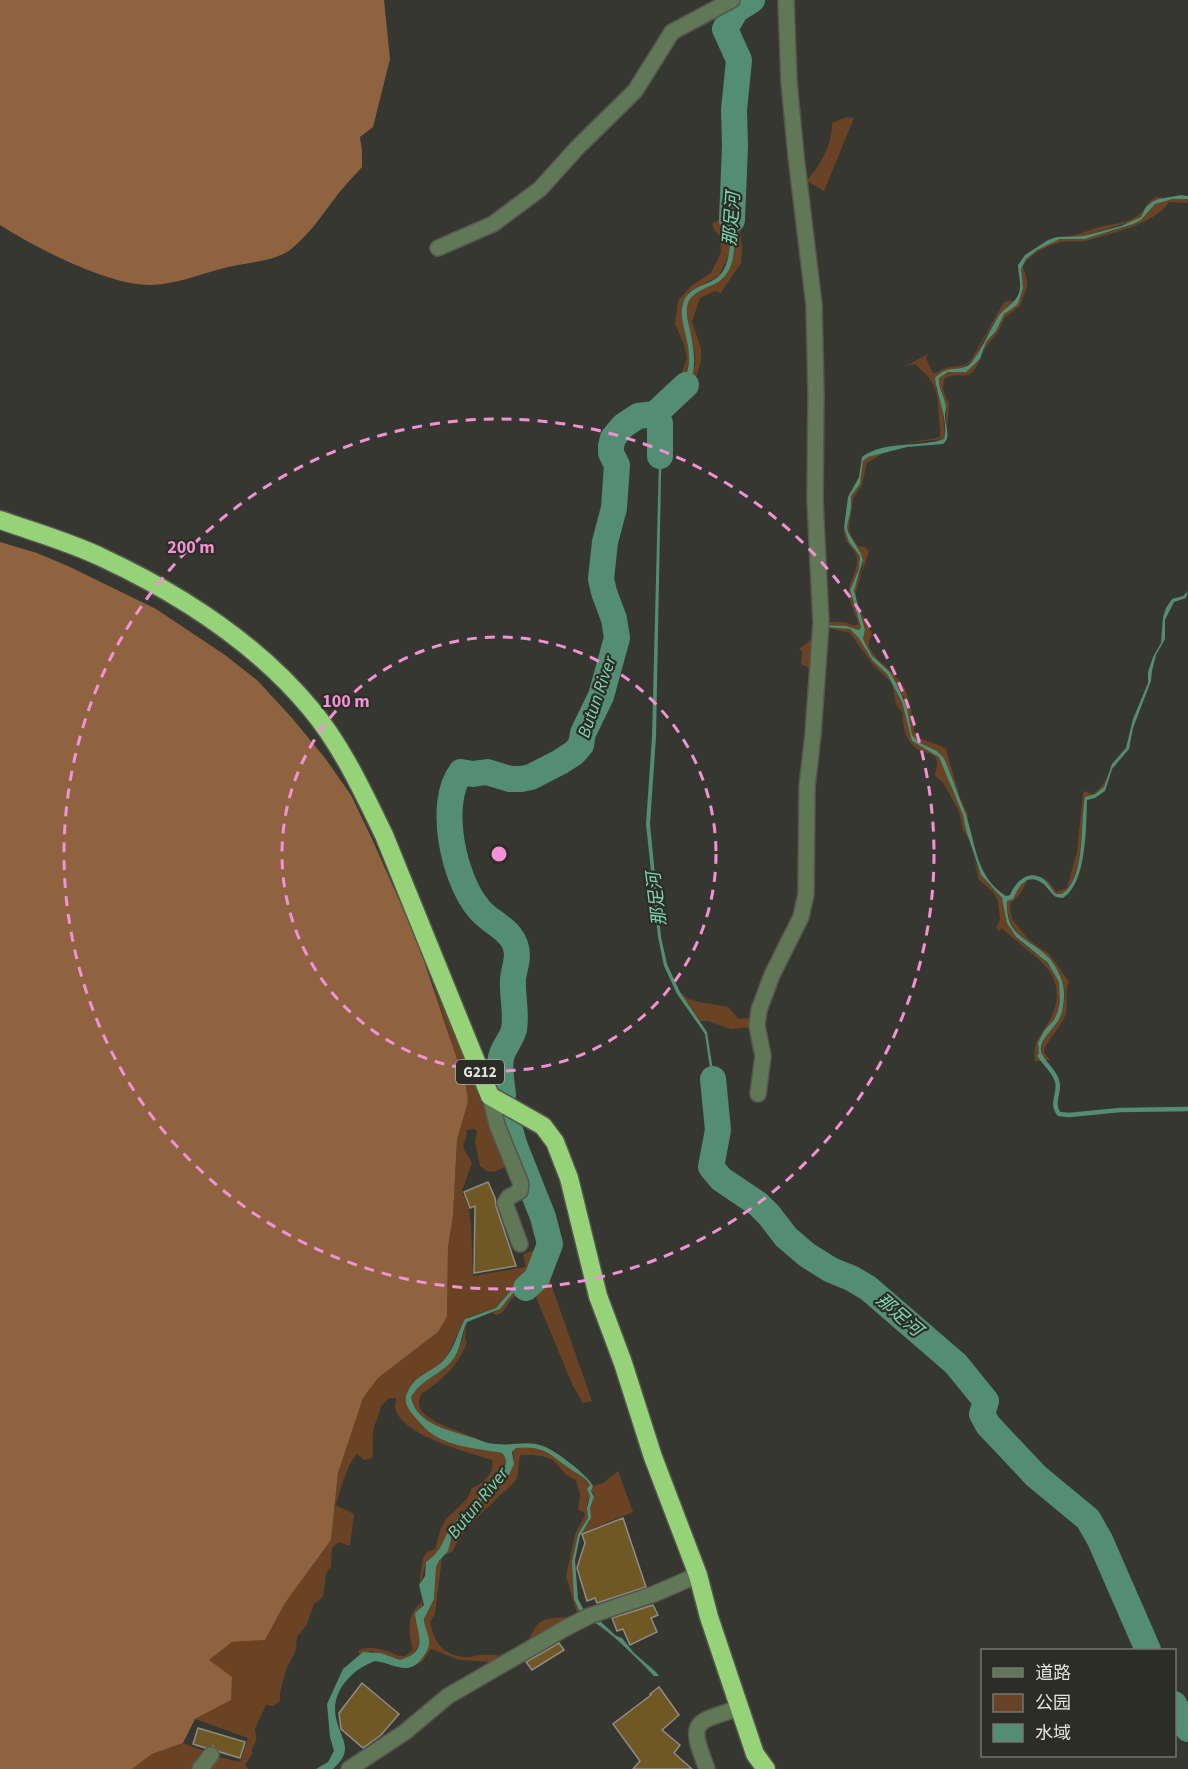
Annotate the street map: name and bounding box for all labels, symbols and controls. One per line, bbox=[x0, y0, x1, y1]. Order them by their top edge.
water label: 那足河 bbox=[718, 188, 747, 247]
text: 200 m bbox=[167, 535, 215, 560]
water label: Butun River bbox=[571, 652, 623, 741]
text: 100 m bbox=[322, 689, 370, 714]
centre of rings bbox=[489, 844, 509, 864]
water label: 那足河 bbox=[641, 868, 673, 927]
road number: G212 bbox=[456, 1060, 504, 1084]
water label: 那足河 bbox=[870, 1288, 930, 1344]
water label: Butun River bbox=[442, 1462, 515, 1544]
legend bbox=[981, 1649, 1176, 1757]
text: 道路 bbox=[1035, 1661, 1071, 1686]
text: 公园 bbox=[1035, 1691, 1071, 1716]
text: 水域 bbox=[1035, 1721, 1071, 1746]

